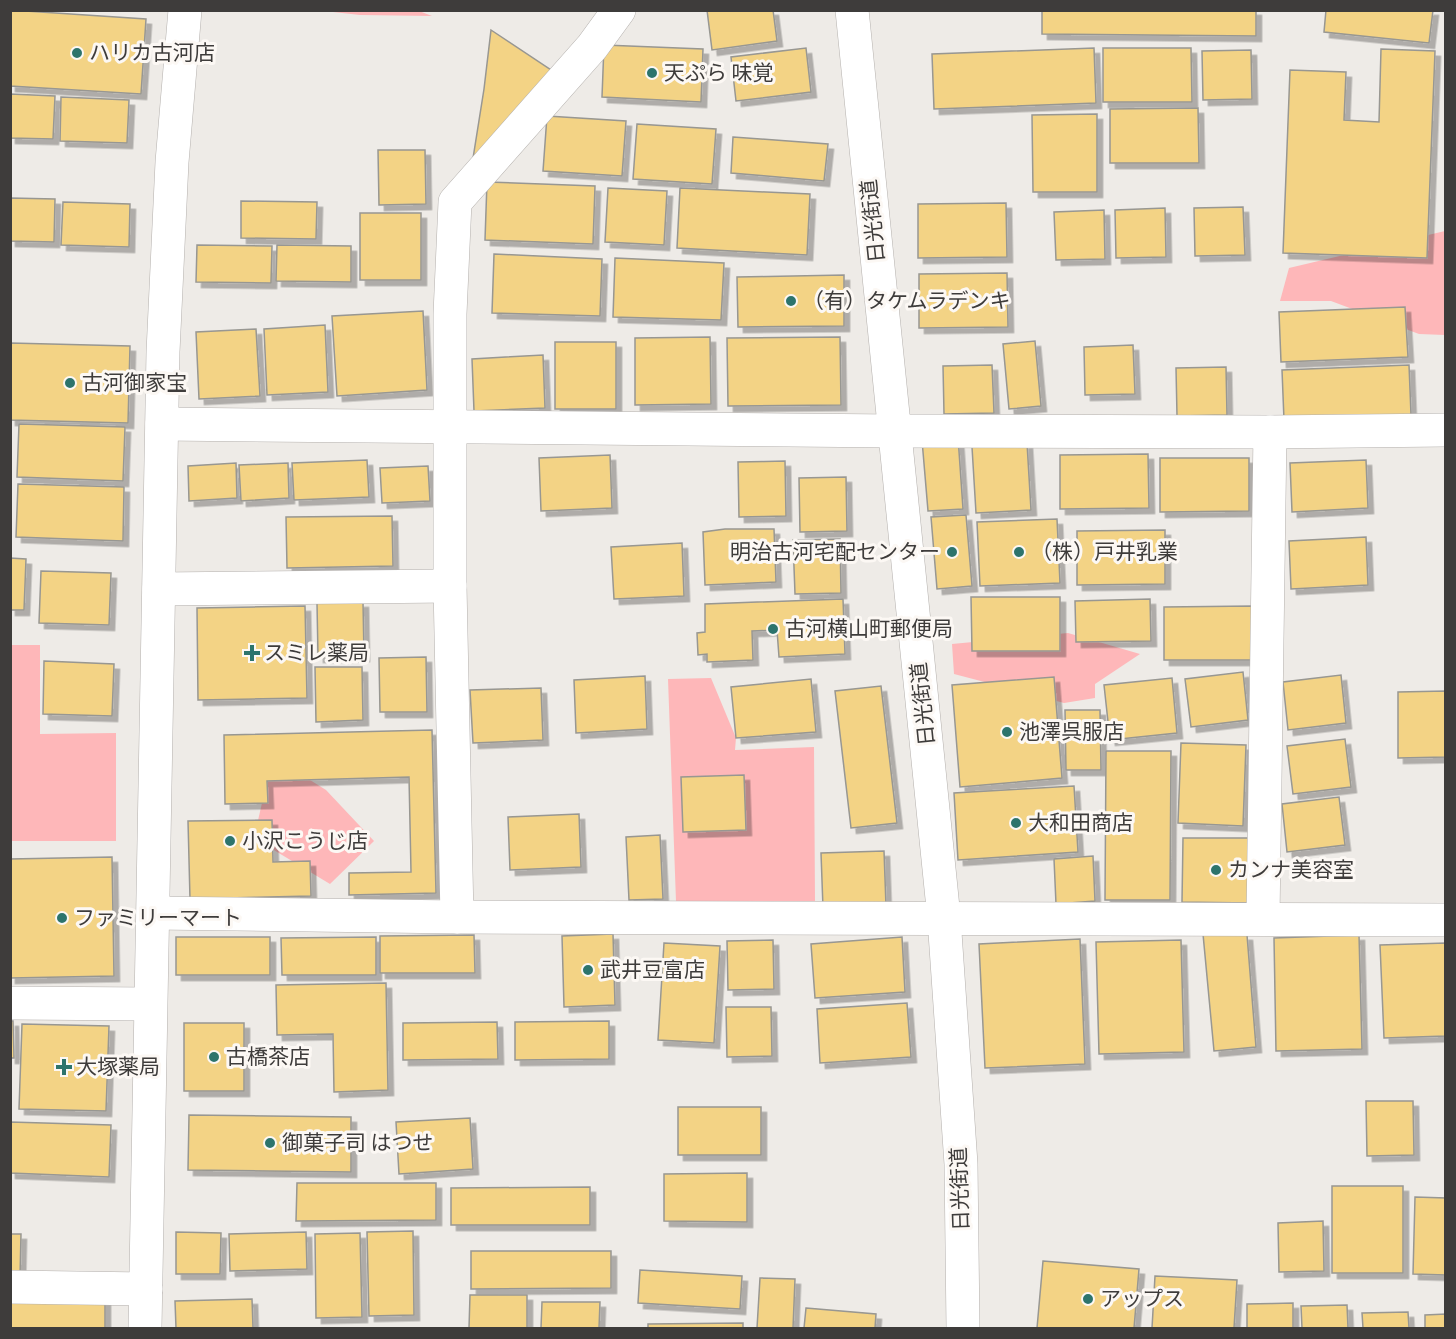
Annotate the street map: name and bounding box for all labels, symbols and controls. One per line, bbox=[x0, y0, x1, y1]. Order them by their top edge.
place label: ハリカ古河店 bbox=[89, 40, 215, 66]
marker: ハリカ古河店 bbox=[70, 46, 84, 60]
place label: 天ぷら 味覚 bbox=[664, 60, 774, 86]
marker: 天ぷら 味覚 bbox=[645, 66, 659, 80]
street label: 日光街道 bbox=[856, 178, 890, 264]
place label: （有）タケムラデンキ bbox=[803, 288, 1010, 314]
marker: （有）タケムラデンキ bbox=[784, 294, 798, 308]
place label: 古河御家宝 bbox=[82, 370, 187, 396]
marker: 古河御家宝 bbox=[63, 376, 77, 390]
place label: 明治古河宅配センター bbox=[730, 539, 940, 565]
place label: （株）戸井乳業 bbox=[1031, 539, 1178, 565]
marker: 明治古河宅配センター bbox=[945, 545, 959, 559]
marker: （株）戸井乳業 bbox=[1012, 545, 1026, 559]
place label: 古河横山町郵便局 bbox=[785, 616, 953, 642]
marker: 古河横山町郵便局 bbox=[766, 622, 780, 636]
place label: スミレ薬局 bbox=[264, 640, 369, 666]
marker: スミレ薬局 bbox=[245, 646, 259, 660]
street label: 日光街道 bbox=[906, 661, 940, 747]
place label: 池澤呉服店 bbox=[1019, 719, 1124, 745]
marker: 池澤呉服店 bbox=[1000, 725, 1014, 739]
place label: 大和田商店 bbox=[1028, 810, 1133, 836]
marker: 大和田商店 bbox=[1009, 816, 1023, 830]
place label: 小沢こうじ店 bbox=[242, 828, 368, 854]
marker: 小沢こうじ店 bbox=[223, 834, 237, 848]
place label: カンナ美容室 bbox=[1228, 857, 1354, 883]
marker: カンナ美容室 bbox=[1209, 863, 1223, 877]
place label: ファミリーマート bbox=[74, 905, 242, 931]
marker: ファミリーマート bbox=[55, 911, 69, 925]
place label: 武井豆富店 bbox=[600, 957, 705, 983]
marker: 武井豆富店 bbox=[581, 963, 595, 977]
place label: 古橋茶店 bbox=[226, 1044, 310, 1070]
marker: 古橋茶店 bbox=[207, 1050, 221, 1064]
place label: 大塚薬局 bbox=[76, 1054, 160, 1080]
marker: 大塚薬局 bbox=[57, 1060, 71, 1074]
place label: 御菓子司 はつせ bbox=[282, 1130, 434, 1156]
marker: 御菓子司 はつせ bbox=[263, 1136, 277, 1150]
street label: 日光街道 bbox=[946, 1147, 974, 1231]
place label: アップス bbox=[1100, 1286, 1184, 1312]
marker: アップス bbox=[1081, 1292, 1095, 1306]

